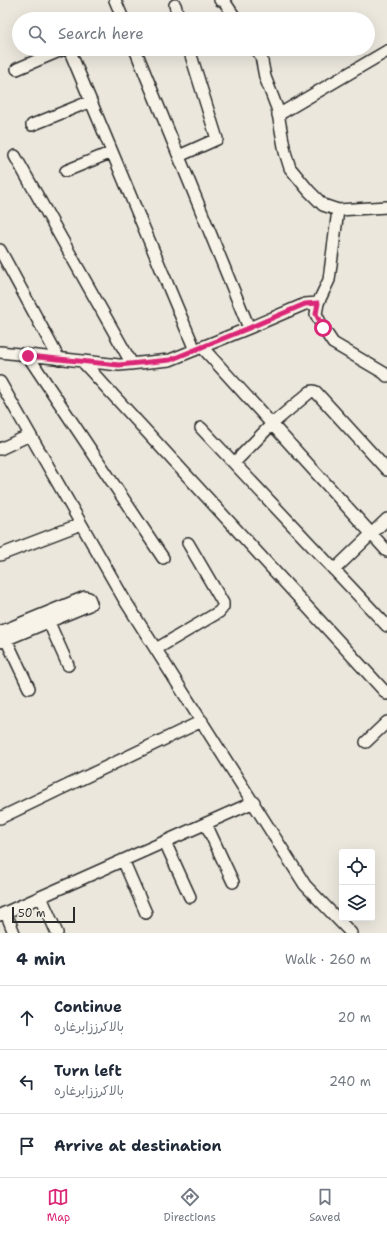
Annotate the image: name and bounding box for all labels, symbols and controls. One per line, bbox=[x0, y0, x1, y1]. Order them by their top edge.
search box bbox=[12, 12, 375, 56]
icon: search bbox=[26, 23, 48, 45]
text: Search here bbox=[58, 24, 144, 44]
route start bbox=[314, 319, 332, 337]
route end bbox=[19, 347, 37, 365]
map controls bbox=[339, 849, 375, 921]
button: locate bbox=[339, 849, 375, 885]
button: layers bbox=[339, 885, 375, 921]
scale bar bbox=[12, 905, 75, 924]
text: 50 m bbox=[18, 906, 46, 921]
text: 4 min bbox=[16, 948, 66, 970]
text: Walk · 260 m bbox=[285, 951, 371, 968]
text: Continue bbox=[54, 997, 122, 1017]
icon: ahead bbox=[16, 1007, 38, 1029]
text: 20 m bbox=[338, 1009, 371, 1026]
text: بالاکرززابرغاره bbox=[54, 1018, 124, 1035]
text: Turn left bbox=[54, 1061, 122, 1081]
icon: left bbox=[16, 1071, 38, 1093]
text: 240 m bbox=[329, 1073, 371, 1090]
text: بالاکرززابرغاره bbox=[54, 1082, 124, 1099]
icon: arrive bbox=[16, 1135, 38, 1157]
text: Arrive at destination bbox=[54, 1136, 222, 1156]
tab: Map bbox=[47, 1186, 70, 1225]
tab: Directions bbox=[163, 1186, 216, 1225]
tab: Saved bbox=[309, 1186, 340, 1225]

